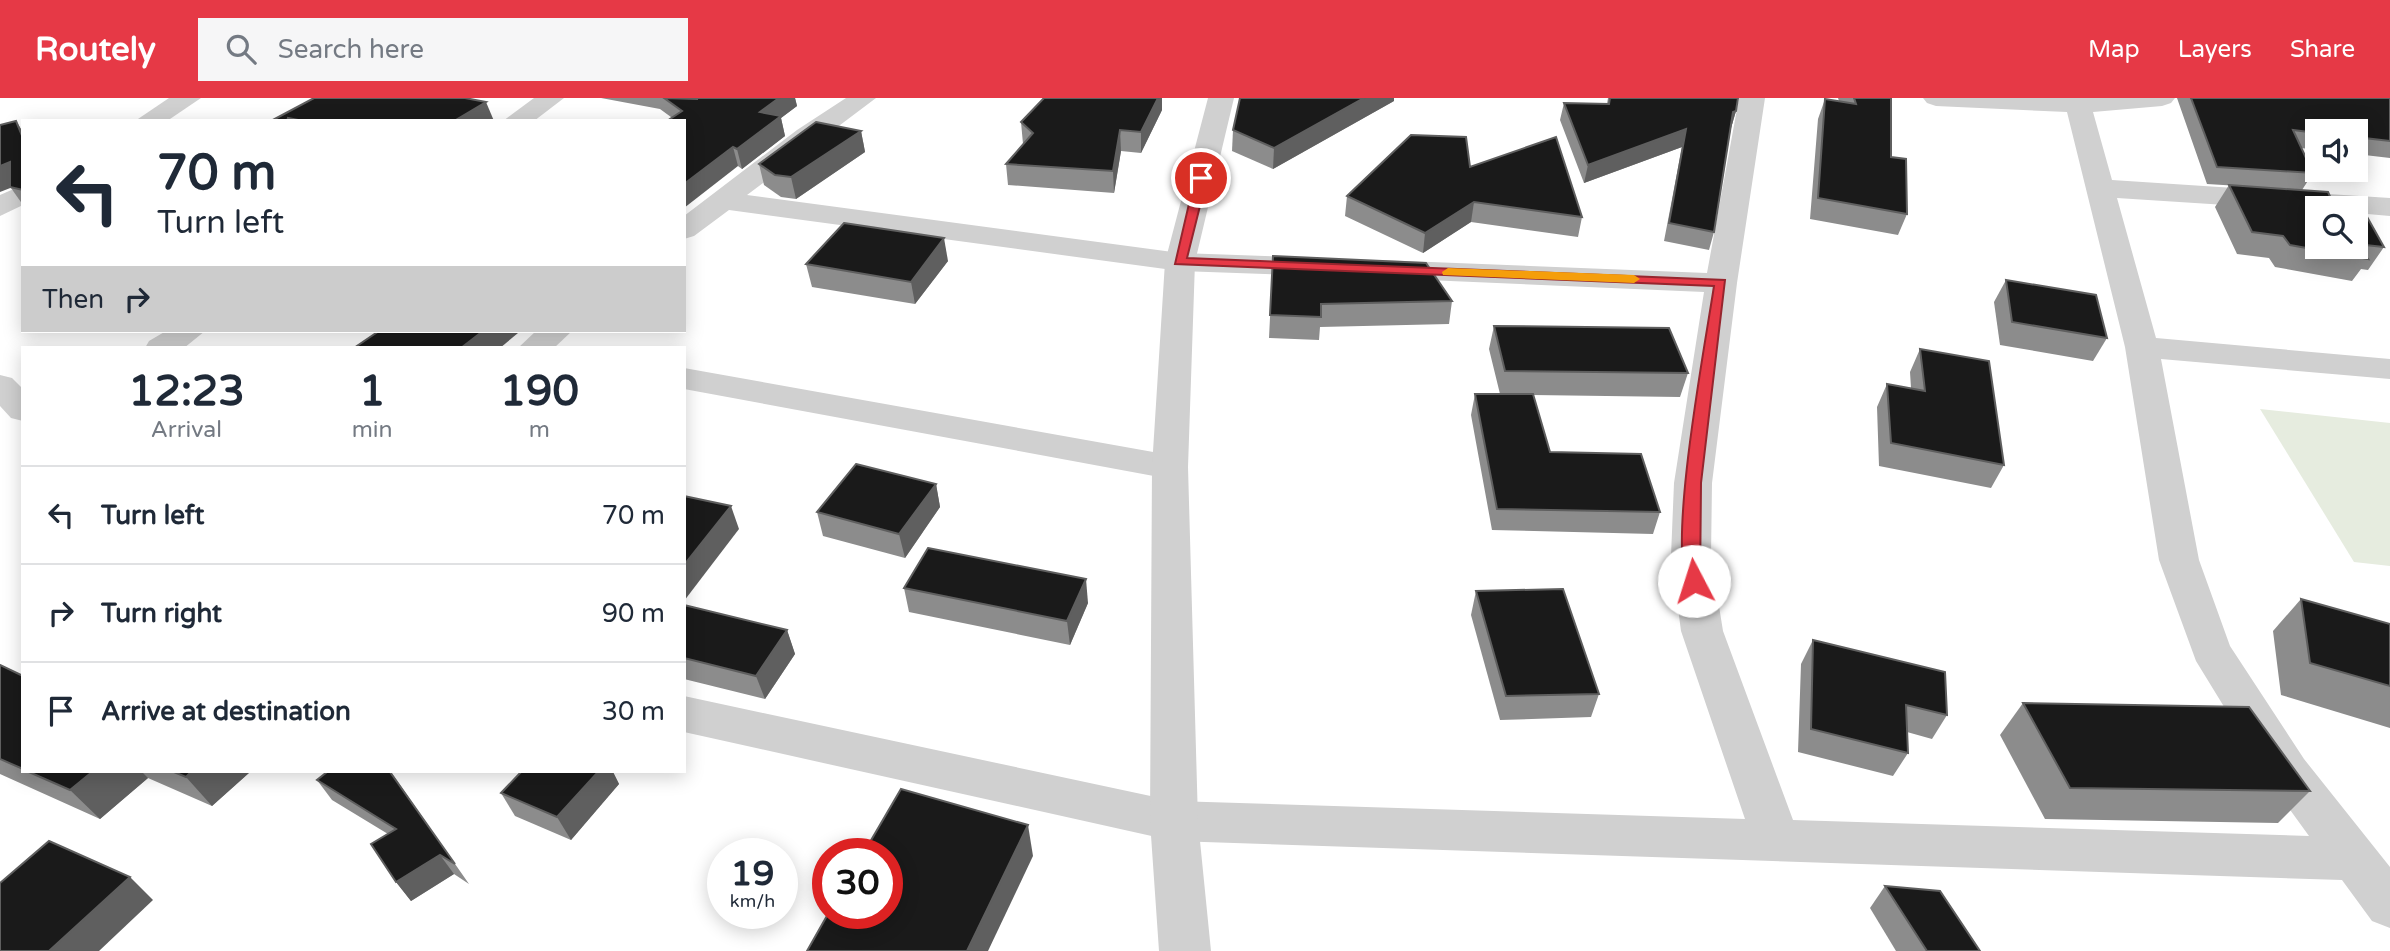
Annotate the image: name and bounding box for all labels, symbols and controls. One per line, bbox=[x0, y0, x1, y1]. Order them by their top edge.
search box bbox=[198, 18, 688, 81]
text: Routely bbox=[35, 30, 156, 69]
icon: search bbox=[222, 30, 260, 68]
text: Search here bbox=[278, 34, 424, 65]
text: Map bbox=[2088, 35, 2140, 64]
text: Layers bbox=[2178, 35, 2252, 64]
text: Share bbox=[2290, 35, 2355, 64]
map controls bbox=[2305, 119, 2368, 259]
button: sound bbox=[2305, 119, 2368, 182]
text: 70 m bbox=[157, 144, 276, 203]
icon: left bbox=[42, 147, 133, 238]
pin bbox=[1171, 148, 1231, 208]
icon: arrive bbox=[1182, 159, 1220, 197]
button: search bbox=[2305, 196, 2368, 259]
text: Turn left bbox=[157, 204, 284, 242]
icon: right bbox=[118, 280, 156, 318]
text: Then bbox=[42, 284, 104, 315]
text: 12:23 bbox=[128, 366, 245, 417]
text: 1 bbox=[359, 366, 385, 417]
text: 190 bbox=[500, 366, 579, 417]
text: Arrival bbox=[151, 416, 222, 444]
text: min bbox=[352, 416, 393, 444]
text: m bbox=[529, 416, 550, 444]
icon: left bbox=[42, 496, 80, 534]
text: Turn left bbox=[101, 500, 204, 531]
text: 70 m bbox=[602, 500, 665, 531]
position arrow bbox=[1657, 544, 1731, 618]
icon: right bbox=[42, 594, 80, 632]
text: Turn right bbox=[101, 598, 222, 629]
text: 90 m bbox=[602, 598, 665, 629]
icon: arrive bbox=[42, 692, 80, 730]
text: Arrive at destination bbox=[101, 696, 351, 727]
text: 30 m bbox=[602, 696, 665, 727]
speed limit sign: 30 bbox=[812, 838, 903, 929]
text: 19 bbox=[731, 853, 774, 895]
text: km/h bbox=[730, 890, 775, 912]

